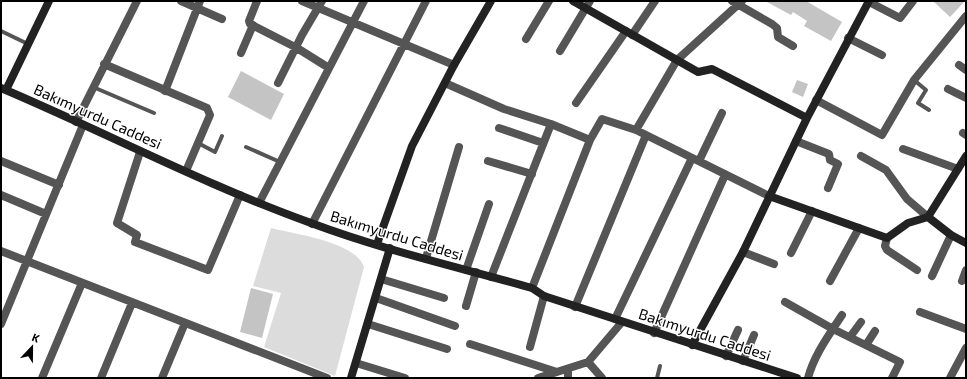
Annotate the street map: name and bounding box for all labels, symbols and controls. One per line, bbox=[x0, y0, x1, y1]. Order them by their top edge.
street label: Bakımyurdu Caddesi bbox=[31, 80, 165, 152]
street label: Bakımyurdu Caddesi bbox=[328, 206, 466, 264]
street label: Bakımyurdu Caddesi bbox=[636, 304, 774, 364]
north arrow bbox=[12, 327, 52, 367]
text: K bbox=[30, 330, 42, 345]

